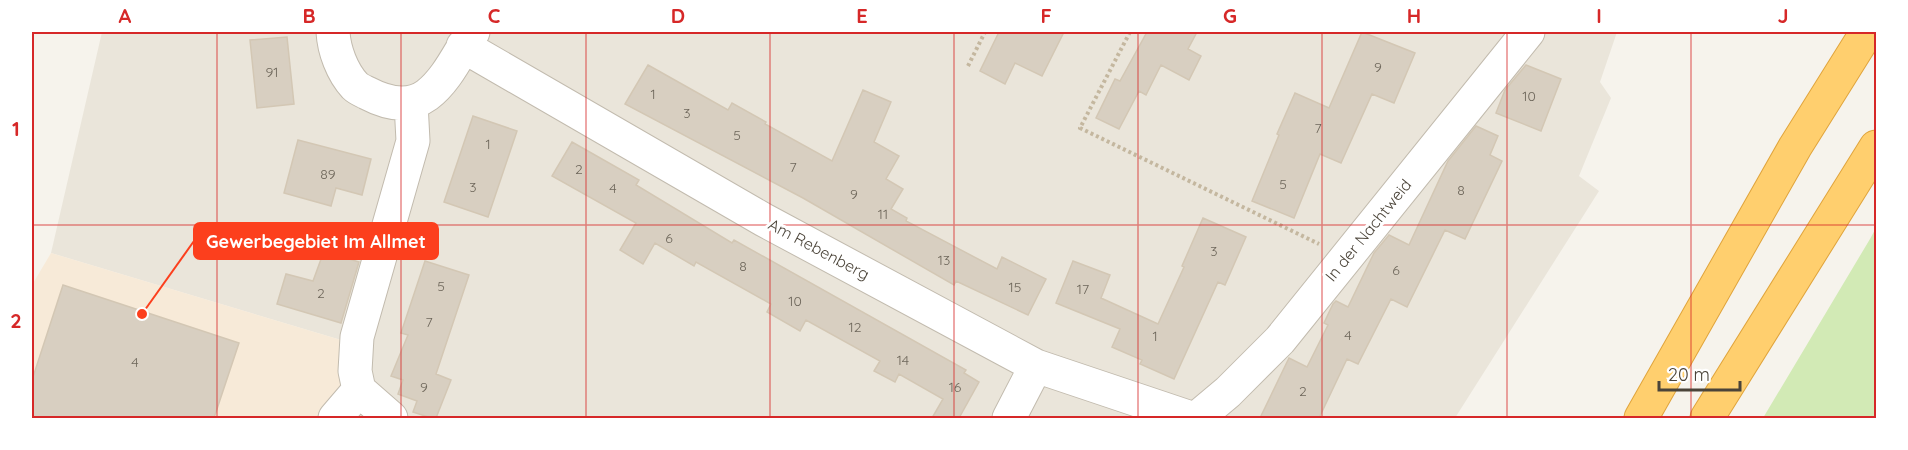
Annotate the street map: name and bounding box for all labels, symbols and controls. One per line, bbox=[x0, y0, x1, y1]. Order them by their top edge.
text: A bbox=[119, 3, 132, 28]
text: B bbox=[302, 3, 316, 28]
text: C bbox=[488, 3, 501, 28]
text: D bbox=[671, 3, 685, 28]
text: E bbox=[856, 3, 868, 28]
text: F bbox=[1040, 3, 1052, 28]
text: G bbox=[1223, 3, 1237, 28]
text: H bbox=[1407, 3, 1421, 28]
text: I bbox=[1596, 3, 1602, 28]
text: J bbox=[1777, 3, 1789, 28]
house number: 9 bbox=[1374, 58, 1382, 76]
house number: 91 bbox=[265, 63, 279, 81]
house number: 1 bbox=[650, 85, 656, 103]
house number: 10 bbox=[1522, 87, 1536, 105]
house number: 3 bbox=[683, 104, 691, 122]
text: 1 bbox=[12, 116, 20, 141]
house number: 7 bbox=[1314, 119, 1322, 137]
house number: 5 bbox=[733, 126, 741, 144]
house number: 1 bbox=[485, 135, 491, 153]
house number: 7 bbox=[789, 158, 797, 176]
house number: 2 bbox=[575, 160, 583, 178]
house number: 89 bbox=[320, 165, 336, 183]
house number: 5 bbox=[1279, 175, 1287, 193]
street label: In der Nachtweid bbox=[1321, 175, 1415, 285]
house number: 3 bbox=[469, 178, 477, 196]
house number: 4 bbox=[609, 179, 617, 197]
house number: 8 bbox=[1457, 181, 1465, 199]
house number: 9 bbox=[850, 185, 858, 203]
house number: 11 bbox=[878, 205, 888, 223]
street label: Am Rebenberg bbox=[765, 214, 873, 284]
callout: Gewerbegebiet Im Allmet bbox=[194, 223, 438, 259]
house number: 6 bbox=[665, 229, 673, 247]
text: Gewerbegebiet Im Allmet bbox=[206, 230, 426, 253]
house number: 3 bbox=[1210, 242, 1218, 260]
house number: 13 bbox=[938, 251, 950, 269]
house number: 8 bbox=[739, 257, 747, 275]
house number: 6 bbox=[1392, 261, 1400, 279]
house number: 5 bbox=[437, 277, 445, 295]
house number: 15 bbox=[1009, 278, 1021, 296]
house number: 17 bbox=[1077, 280, 1089, 298]
house number: 2 bbox=[317, 284, 325, 302]
house number: 10 bbox=[788, 292, 802, 310]
text: 2 bbox=[10, 308, 22, 333]
house number: 7 bbox=[425, 313, 433, 331]
house number: 12 bbox=[849, 318, 862, 336]
house number: 4 bbox=[1344, 326, 1352, 344]
house number: 1 bbox=[1152, 327, 1158, 345]
house number: 14 bbox=[897, 351, 909, 369]
house number: 4 bbox=[131, 353, 139, 371]
scale bar bbox=[1659, 354, 1740, 392]
text: 20 m bbox=[1668, 363, 1710, 386]
house number: 9 bbox=[420, 378, 428, 396]
house number: 16 bbox=[949, 378, 962, 396]
house number: 2 bbox=[1299, 382, 1307, 400]

